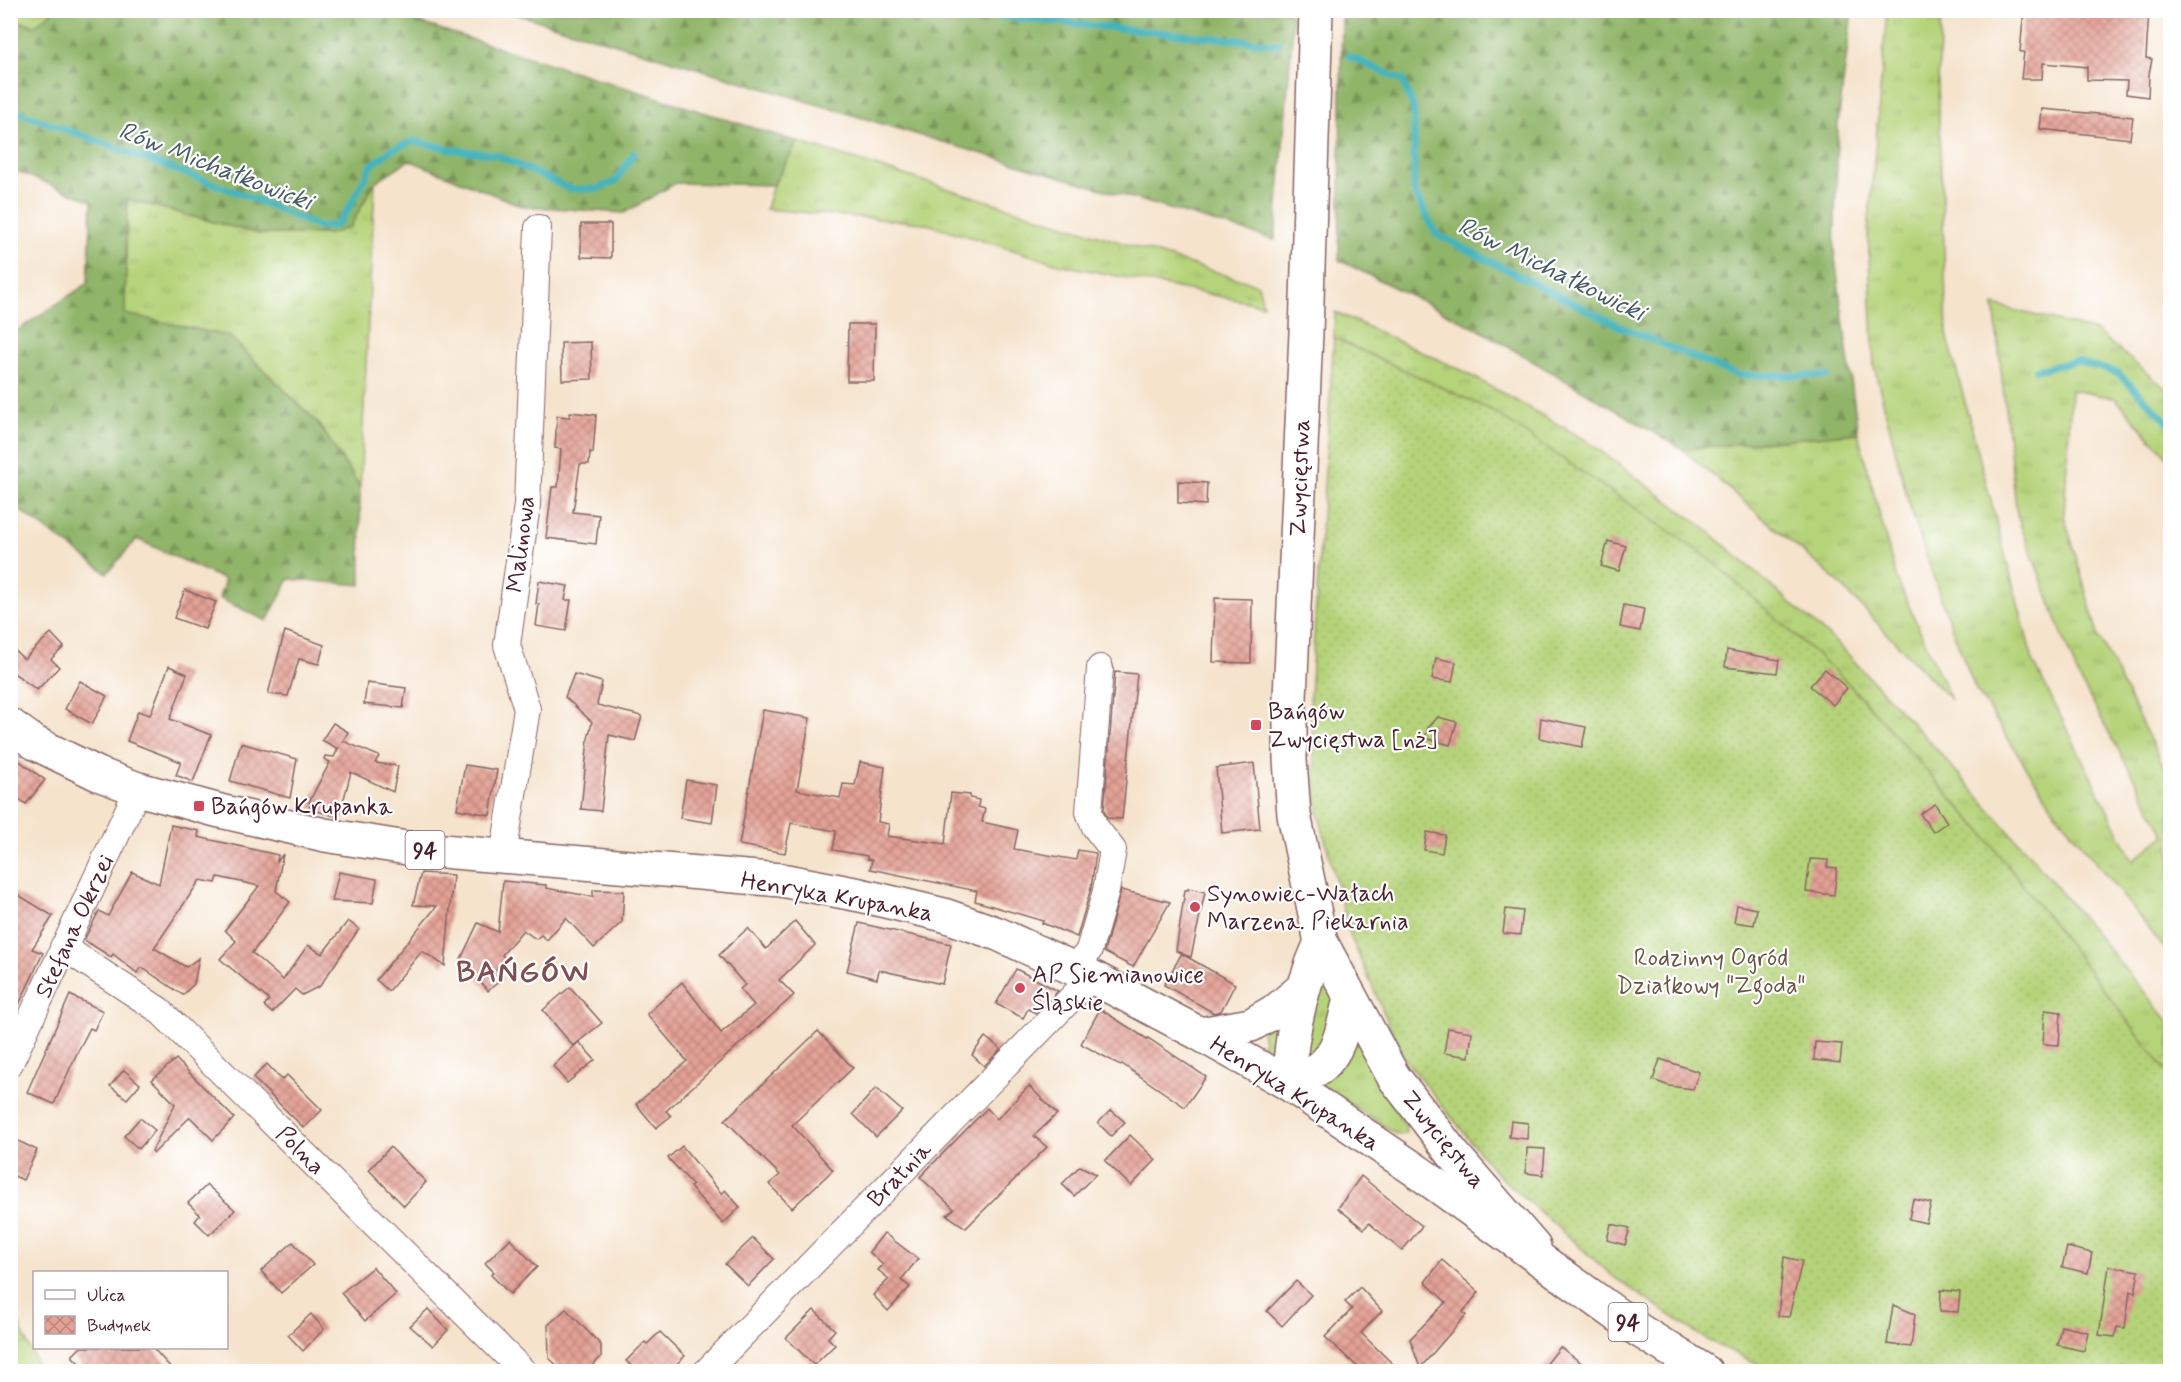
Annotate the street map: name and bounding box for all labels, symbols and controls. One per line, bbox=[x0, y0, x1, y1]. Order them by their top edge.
water label: Rów Michałkowicki bbox=[114, 114, 320, 221]
water label: Rów Michałkowicki bbox=[1452, 210, 1653, 331]
street label: Zwycięstwa bbox=[1283, 419, 1318, 537]
street label: Malinowa bbox=[500, 494, 543, 594]
place label: Bańgów Zwycięstwa [nż] bbox=[1268, 697, 1437, 756]
marker: Bańgów Zwycięstwa [nż] bbox=[1249, 718, 1263, 732]
place label: Bańgów Krupanka bbox=[211, 792, 393, 823]
marker: Bańgów Krupanka bbox=[192, 799, 206, 813]
road number: 94 bbox=[406, 831, 444, 869]
street label: Stefana Okrzei bbox=[29, 850, 122, 1003]
street label: Henryka Krupanka bbox=[738, 865, 935, 930]
place label: Synowiec-Wałach Marzena. Piekarnia bbox=[1207, 879, 1409, 938]
marker: Synowiec-Wałach Marzena. Piekarnia bbox=[1188, 900, 1202, 914]
park label: Rodzinny Ogród Działkowy "Zgoda" bbox=[1616, 943, 1806, 1005]
district label: BAŃGÓW bbox=[456, 953, 590, 992]
place label: AP Siemianowice Śląskie bbox=[1032, 960, 1204, 1019]
marker: AP Siemianowice Śląskie bbox=[1013, 981, 1027, 995]
street label: Henryka Krupanka bbox=[1203, 1030, 1385, 1159]
street label: Zwycięstwa bbox=[1394, 1084, 1492, 1195]
street label: Polna bbox=[269, 1120, 331, 1182]
street label: Bratnia bbox=[861, 1135, 939, 1215]
legend bbox=[33, 1271, 228, 1349]
text: Ulica bbox=[87, 1284, 126, 1308]
road number: 94 bbox=[1608, 1303, 1648, 1341]
text: Budynek bbox=[87, 1314, 151, 1338]

